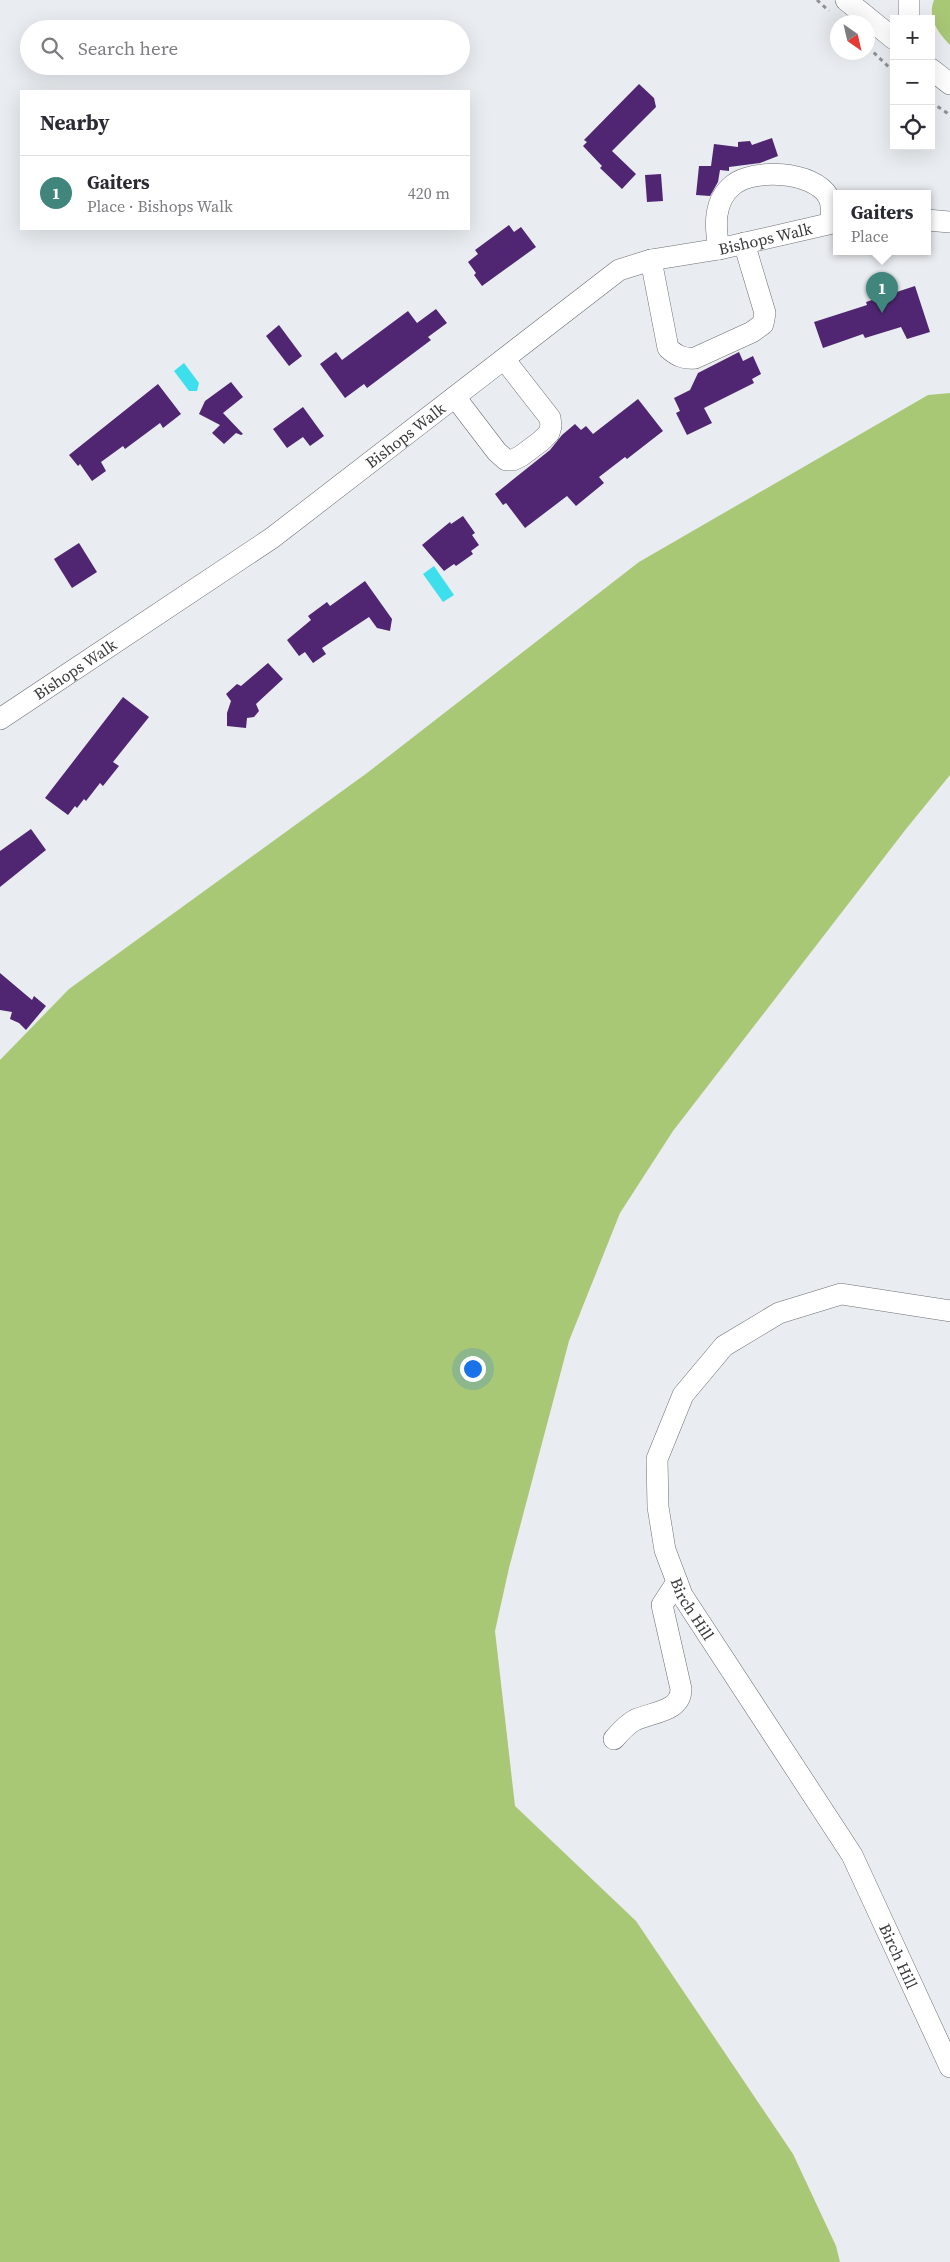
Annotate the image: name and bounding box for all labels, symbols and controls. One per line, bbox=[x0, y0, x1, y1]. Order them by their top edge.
north arrow bbox=[830, 15, 875, 60]
map controls bbox=[890, 15, 935, 150]
button: + bbox=[890, 15, 935, 60]
search box bbox=[20, 20, 470, 75]
icon: search bbox=[38, 34, 66, 62]
text: Search here bbox=[78, 35, 178, 61]
button: − bbox=[890, 60, 935, 105]
button: locate bbox=[890, 105, 935, 150]
text: Nearby bbox=[40, 108, 110, 137]
text: Gaiters bbox=[87, 169, 150, 195]
text: 1 bbox=[52, 182, 60, 204]
text: 420 m bbox=[408, 182, 450, 204]
popup bbox=[833, 190, 931, 255]
text: Place · Bishops Walk bbox=[87, 195, 233, 217]
text: Gaiters bbox=[851, 199, 913, 225]
street label: Bishops Walk bbox=[716, 217, 814, 260]
text: Place bbox=[851, 225, 889, 247]
pin: 1 bbox=[866, 272, 898, 313]
street label: Bishops Walk bbox=[361, 397, 450, 473]
street label: Bishops Walk bbox=[29, 633, 121, 705]
your location bbox=[460, 1356, 486, 1382]
street label: Birch Hill bbox=[665, 1575, 720, 1645]
street label: Birch Hill bbox=[874, 1920, 923, 1992]

